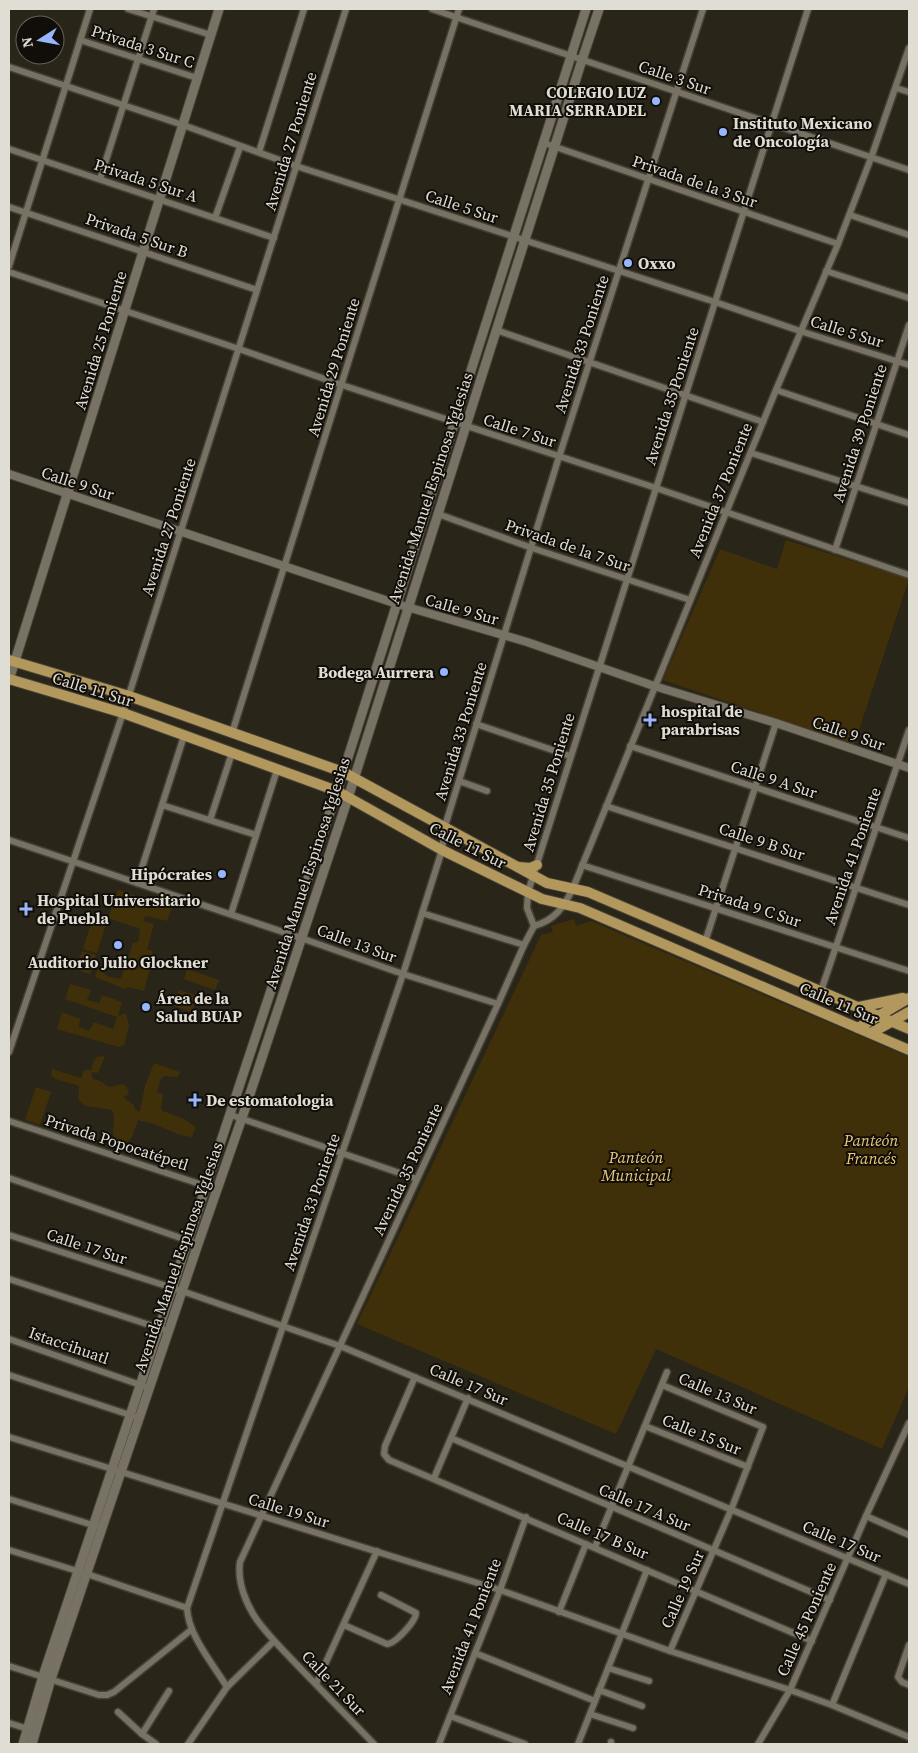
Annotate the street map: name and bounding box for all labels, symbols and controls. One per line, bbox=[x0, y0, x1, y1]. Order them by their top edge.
north arrow bbox=[15, 15, 65, 65]
street label: Privada 3 Sur C bbox=[89, 19, 197, 73]
text: N bbox=[16, 36, 38, 49]
street label: Calle 3 Sur bbox=[636, 54, 714, 100]
street label: Avenida 27 Poniente bbox=[258, 69, 322, 213]
place label: COLEGIO LUZ MARIA SERRADEL bbox=[509, 81, 646, 121]
marker: COLEGIO LUZ MARIA SERRADEL bbox=[650, 95, 662, 107]
place label: Instituto Mexicano de Oncología bbox=[733, 112, 872, 152]
marker: Instituto Mexicano de Oncología bbox=[717, 126, 729, 138]
street label: Privada de la 3 Sur bbox=[630, 149, 761, 213]
street label: Privada 5 Sur A bbox=[91, 153, 201, 207]
street label: Calle 5 Sur bbox=[423, 184, 502, 228]
street label: Privada 5 Sur B bbox=[83, 207, 191, 263]
place label: Oxxo bbox=[638, 252, 676, 274]
marker: Oxxo bbox=[622, 257, 634, 269]
street label: Avenida 25 Poniente bbox=[68, 268, 132, 412]
street label: Avenida 33 Poniente bbox=[548, 272, 614, 416]
street label: Avenida 29 Poniente bbox=[301, 295, 365, 439]
street label: Calle 5 Sur bbox=[808, 309, 887, 353]
street label: Avenida 35 Poniente bbox=[638, 324, 704, 468]
street label: Avenida 39 Poniente bbox=[826, 361, 892, 505]
street label: Avenida Manuel Espinosa Yglesias bbox=[382, 369, 478, 607]
street label: Calle 7 Sur bbox=[481, 408, 560, 452]
street label: Avenida 37 Poniente bbox=[683, 419, 757, 561]
street label: Avenida 27 Poniente bbox=[135, 455, 201, 599]
street label: Calle 9 Sur bbox=[39, 461, 118, 505]
street label: Privada de la 7 Sur bbox=[503, 513, 634, 577]
street label: Calle 9 Sur bbox=[423, 588, 502, 630]
street label: Avenida 33 Poniente bbox=[428, 659, 492, 803]
place label: Bodega Aurrera bbox=[318, 661, 434, 683]
street label: Calle 11 Sur bbox=[50, 666, 136, 712]
marker: Bodega Aurrera bbox=[438, 666, 450, 678]
place label: hospital de parabrisas bbox=[661, 700, 743, 740]
street label: Avenida 35 Poniente bbox=[516, 710, 580, 854]
street label: Calle 9 Sur bbox=[810, 710, 888, 756]
marker: hospital de parabrisas bbox=[643, 713, 657, 727]
street label: Avenida Manuel Espinosa Yglesias bbox=[259, 754, 355, 992]
street label: Calle 9 A Sur bbox=[728, 755, 820, 803]
street label: Avenida 41 Poniente bbox=[818, 784, 886, 928]
street label: Calle 11 Sur bbox=[426, 816, 510, 874]
street label: Calle 9 B Sur bbox=[716, 817, 808, 865]
place label: Hipócrates bbox=[131, 863, 212, 885]
marker: Hipócrates bbox=[216, 868, 228, 880]
street label: Privada 9 C Sur bbox=[696, 878, 804, 932]
place label: Hospital Universitario de Puebla bbox=[37, 889, 200, 929]
marker: Hospital Universitario de Puebla bbox=[19, 902, 33, 916]
street label: Calle 13 Sur bbox=[314, 918, 400, 968]
marker: Auditorio Julio Glockner bbox=[112, 939, 124, 951]
place label: Auditorio Julio Glockner bbox=[28, 951, 209, 973]
street label: Calle 11 Sur bbox=[796, 977, 882, 1030]
place label: Área de la Salud BUAP bbox=[156, 987, 242, 1027]
marker: Área de la Salud BUAP bbox=[140, 1001, 152, 1013]
place label: De estomatologia bbox=[206, 1089, 334, 1111]
marker: De estomatologia bbox=[188, 1093, 202, 1107]
street label: Avenida 35 Poniente bbox=[367, 1099, 447, 1239]
street label: Privada Popocatépetl bbox=[42, 1108, 192, 1176]
park label: Panteón Francés bbox=[843, 1129, 898, 1169]
street label: Avenida 33 Poniente bbox=[277, 1130, 345, 1274]
street label: Avenida Manuel Espinosa Yglesias bbox=[128, 1139, 228, 1375]
park label: Panteón Municipal bbox=[600, 1146, 671, 1186]
street label: Calle 17 Sur bbox=[44, 1223, 130, 1269]
street label: Istaccihuatl bbox=[26, 1321, 112, 1369]
street label: Calle 17 Sur bbox=[426, 1358, 512, 1411]
street label: Calle 13 Sur bbox=[675, 1367, 761, 1420]
street label: Calle 15 Sur bbox=[659, 1408, 745, 1460]
street label: Calle 17 A Sur bbox=[596, 1478, 695, 1536]
street label: Calle 19 Sur bbox=[246, 1487, 332, 1533]
street label: Calle 17 B Sur bbox=[554, 1506, 652, 1564]
street label: Calle 17 Sur bbox=[799, 1515, 885, 1568]
street label: Calle 19 Sur bbox=[655, 1546, 709, 1632]
street label: Avenida 41 Poniente bbox=[434, 1555, 506, 1697]
street label: Calle 45 Poniente bbox=[771, 1558, 841, 1680]
street label: Calle 21 Sur bbox=[297, 1645, 371, 1721]

